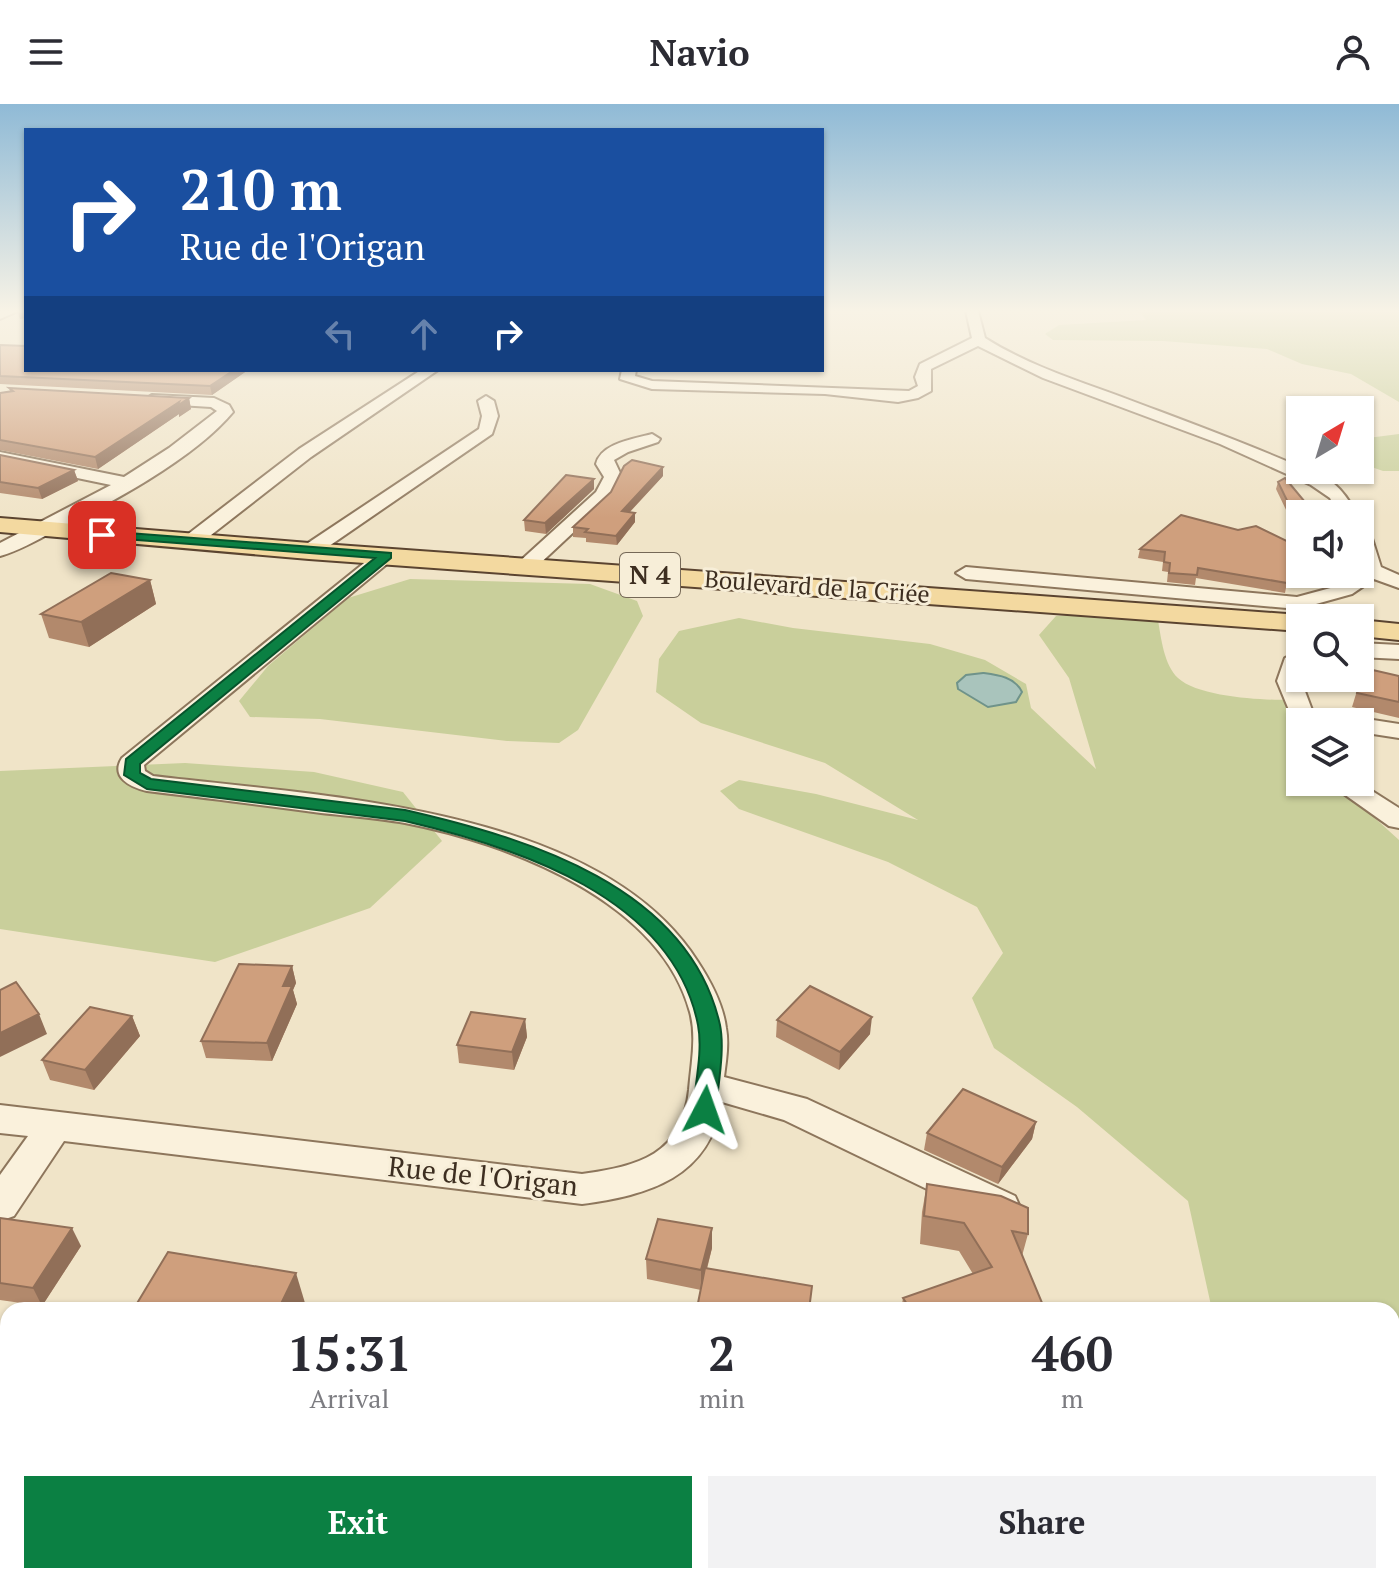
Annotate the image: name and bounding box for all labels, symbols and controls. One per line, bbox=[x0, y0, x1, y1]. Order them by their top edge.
text: Navio bbox=[649, 29, 750, 76]
icon: menu bbox=[24, 30, 68, 74]
icon: person bbox=[1331, 30, 1375, 74]
text: 210 m bbox=[180, 152, 342, 226]
icon: right bbox=[48, 160, 152, 264]
text: Rue de l'Origan bbox=[180, 223, 425, 270]
icon: left bbox=[318, 312, 362, 356]
icon: ahead bbox=[402, 312, 446, 356]
icon: right bbox=[486, 312, 530, 356]
north arrow bbox=[1286, 396, 1374, 484]
map controls bbox=[1286, 396, 1374, 796]
button: sound bbox=[1286, 500, 1374, 588]
pin bbox=[68, 501, 136, 569]
icon: arrive bbox=[80, 513, 124, 557]
road number: N 4 bbox=[620, 553, 680, 597]
street label: Boulevard de la Criée bbox=[703, 562, 931, 610]
button: search bbox=[1286, 604, 1374, 692]
button: layers bbox=[1286, 708, 1374, 796]
position arrow bbox=[663, 1068, 747, 1152]
street label: Rue de l'Origan bbox=[386, 1147, 580, 1204]
text: 15:31 bbox=[287, 1321, 412, 1385]
text: 2 bbox=[708, 1321, 735, 1385]
text: 460 bbox=[1032, 1321, 1113, 1385]
text: Arrival bbox=[310, 1381, 389, 1415]
text: min bbox=[699, 1381, 745, 1415]
text: m bbox=[1061, 1381, 1084, 1415]
button: Exit bbox=[24, 1476, 692, 1568]
button: Share bbox=[708, 1476, 1376, 1568]

